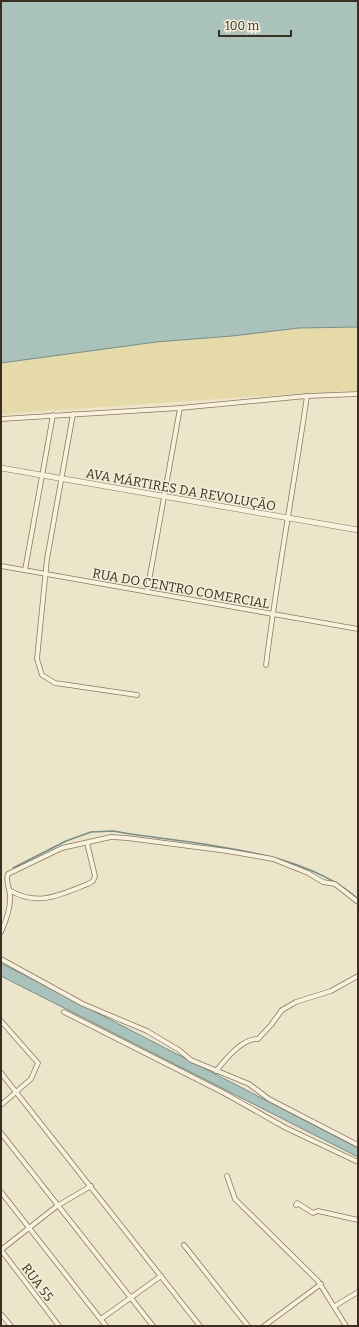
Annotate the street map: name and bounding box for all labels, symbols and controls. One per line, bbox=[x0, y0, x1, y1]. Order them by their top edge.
scale bar bbox=[219, 12, 291, 38]
text: 100 m bbox=[225, 19, 260, 33]
street label: AVA MÁRTIRES DA REVOLUÇÃO bbox=[85, 465, 277, 514]
street label: RUA DO CENTRO COMERCIAL bbox=[91, 566, 271, 611]
street label: RUA 55 bbox=[19, 1261, 57, 1304]

